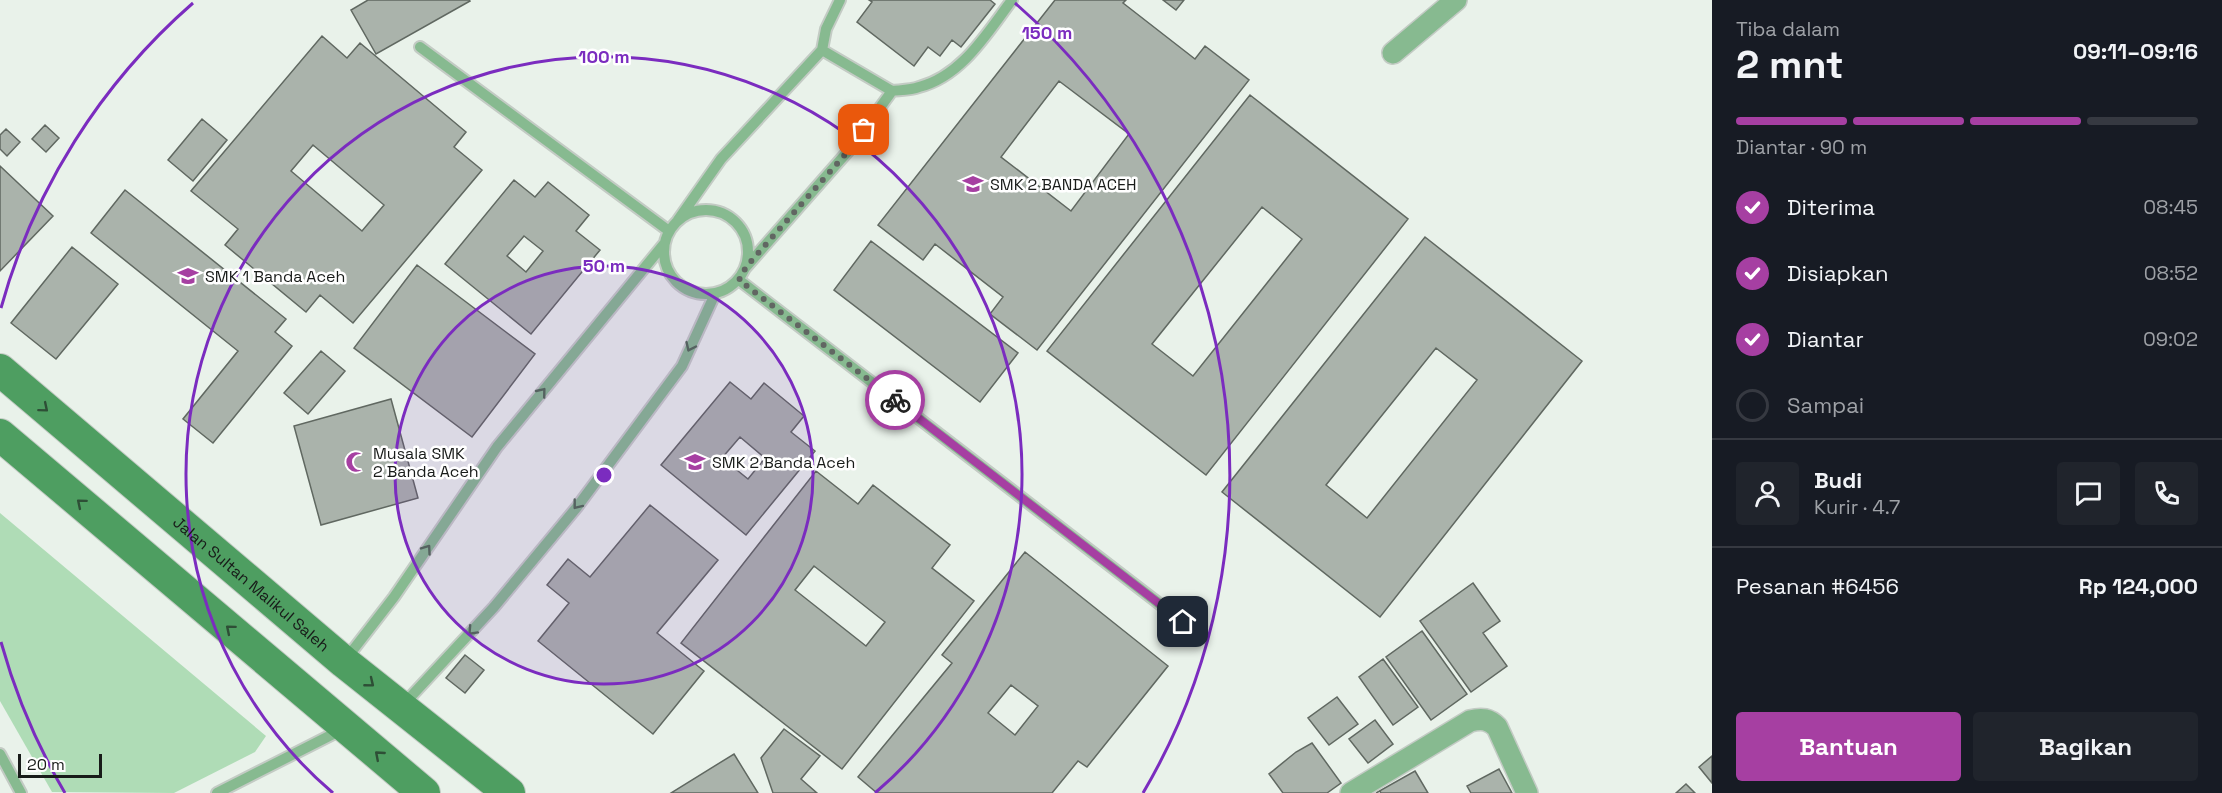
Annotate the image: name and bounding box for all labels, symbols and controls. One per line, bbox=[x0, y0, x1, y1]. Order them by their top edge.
text: Tiba dalam bbox=[1736, 16, 1840, 42]
text: 150 m bbox=[1022, 21, 1072, 44]
text: 09:11–09:16 bbox=[2073, 37, 2198, 65]
text: 2 mnt bbox=[1736, 40, 1844, 89]
text: 100 m bbox=[578, 45, 630, 68]
pin bbox=[838, 104, 889, 155]
icon: bag bbox=[847, 113, 880, 146]
text: Diantar · 90 m bbox=[1736, 134, 1867, 160]
school or university icon: SMK 2 BANDA ACEH bbox=[961, 172, 985, 196]
place label: SMK 2 BANDA ACEH bbox=[990, 174, 1136, 195]
icon: check bbox=[1736, 191, 1769, 224]
text: Diterima bbox=[1787, 193, 1875, 221]
text: 08:45 bbox=[2143, 194, 2198, 220]
text: 50 m bbox=[583, 254, 625, 277]
icon: check bbox=[1736, 257, 1769, 290]
text: Disiapkan bbox=[1787, 259, 1889, 287]
text: 08:52 bbox=[2144, 260, 2198, 286]
school or university icon: SMK 1 Banda Aceh bbox=[176, 264, 200, 288]
place label: SMK 1 Banda Aceh bbox=[205, 266, 345, 287]
icon: check bbox=[1736, 323, 1769, 356]
text: Diantar bbox=[1787, 325, 1864, 353]
text: 09:02 bbox=[2143, 326, 2198, 352]
one-way arrow bbox=[686, 341, 698, 352]
courier bbox=[865, 370, 925, 430]
icon: bike bbox=[879, 384, 912, 417]
one-way arrow bbox=[535, 388, 546, 399]
text: Sampai bbox=[1787, 391, 1864, 419]
one-way arrow bbox=[37, 400, 48, 411]
place label: Musala SMK 2 Banda Aceh bbox=[373, 443, 479, 482]
mosque icon: Musala SMK 2 Banda Aceh bbox=[344, 450, 368, 474]
school or university icon: SMK 2 Banda Aceh bbox=[683, 450, 707, 474]
place label: SMK 2 Banda Aceh bbox=[712, 452, 855, 473]
button: person bbox=[1736, 462, 1799, 525]
button: chat bbox=[2057, 462, 2120, 525]
button: phone bbox=[2135, 462, 2198, 525]
centre of rings bbox=[594, 465, 614, 485]
text: Budi bbox=[1814, 466, 1862, 494]
text: Kurir · 4.7 bbox=[1814, 494, 1900, 520]
one-way arrow bbox=[574, 499, 585, 510]
one-way arrow bbox=[77, 500, 88, 511]
street label: Jalan Sultan Malikul Saleh bbox=[169, 511, 334, 656]
one-way arrow bbox=[420, 545, 431, 556]
text: Pesanan #6456 bbox=[1736, 572, 1899, 600]
text: Rp 124,000 bbox=[2079, 572, 2198, 600]
pin bbox=[1157, 596, 1208, 647]
icon: home bbox=[1166, 605, 1199, 638]
one-way arrow bbox=[468, 625, 479, 635]
one-way arrow bbox=[226, 626, 237, 637]
one-way arrow bbox=[363, 675, 374, 686]
button: Bantuan bbox=[1736, 712, 1961, 781]
button: Bagikan bbox=[1973, 712, 2198, 781]
scale bar bbox=[18, 751, 102, 778]
one-way arrow bbox=[375, 751, 386, 762]
text: 20 m bbox=[27, 754, 65, 775]

